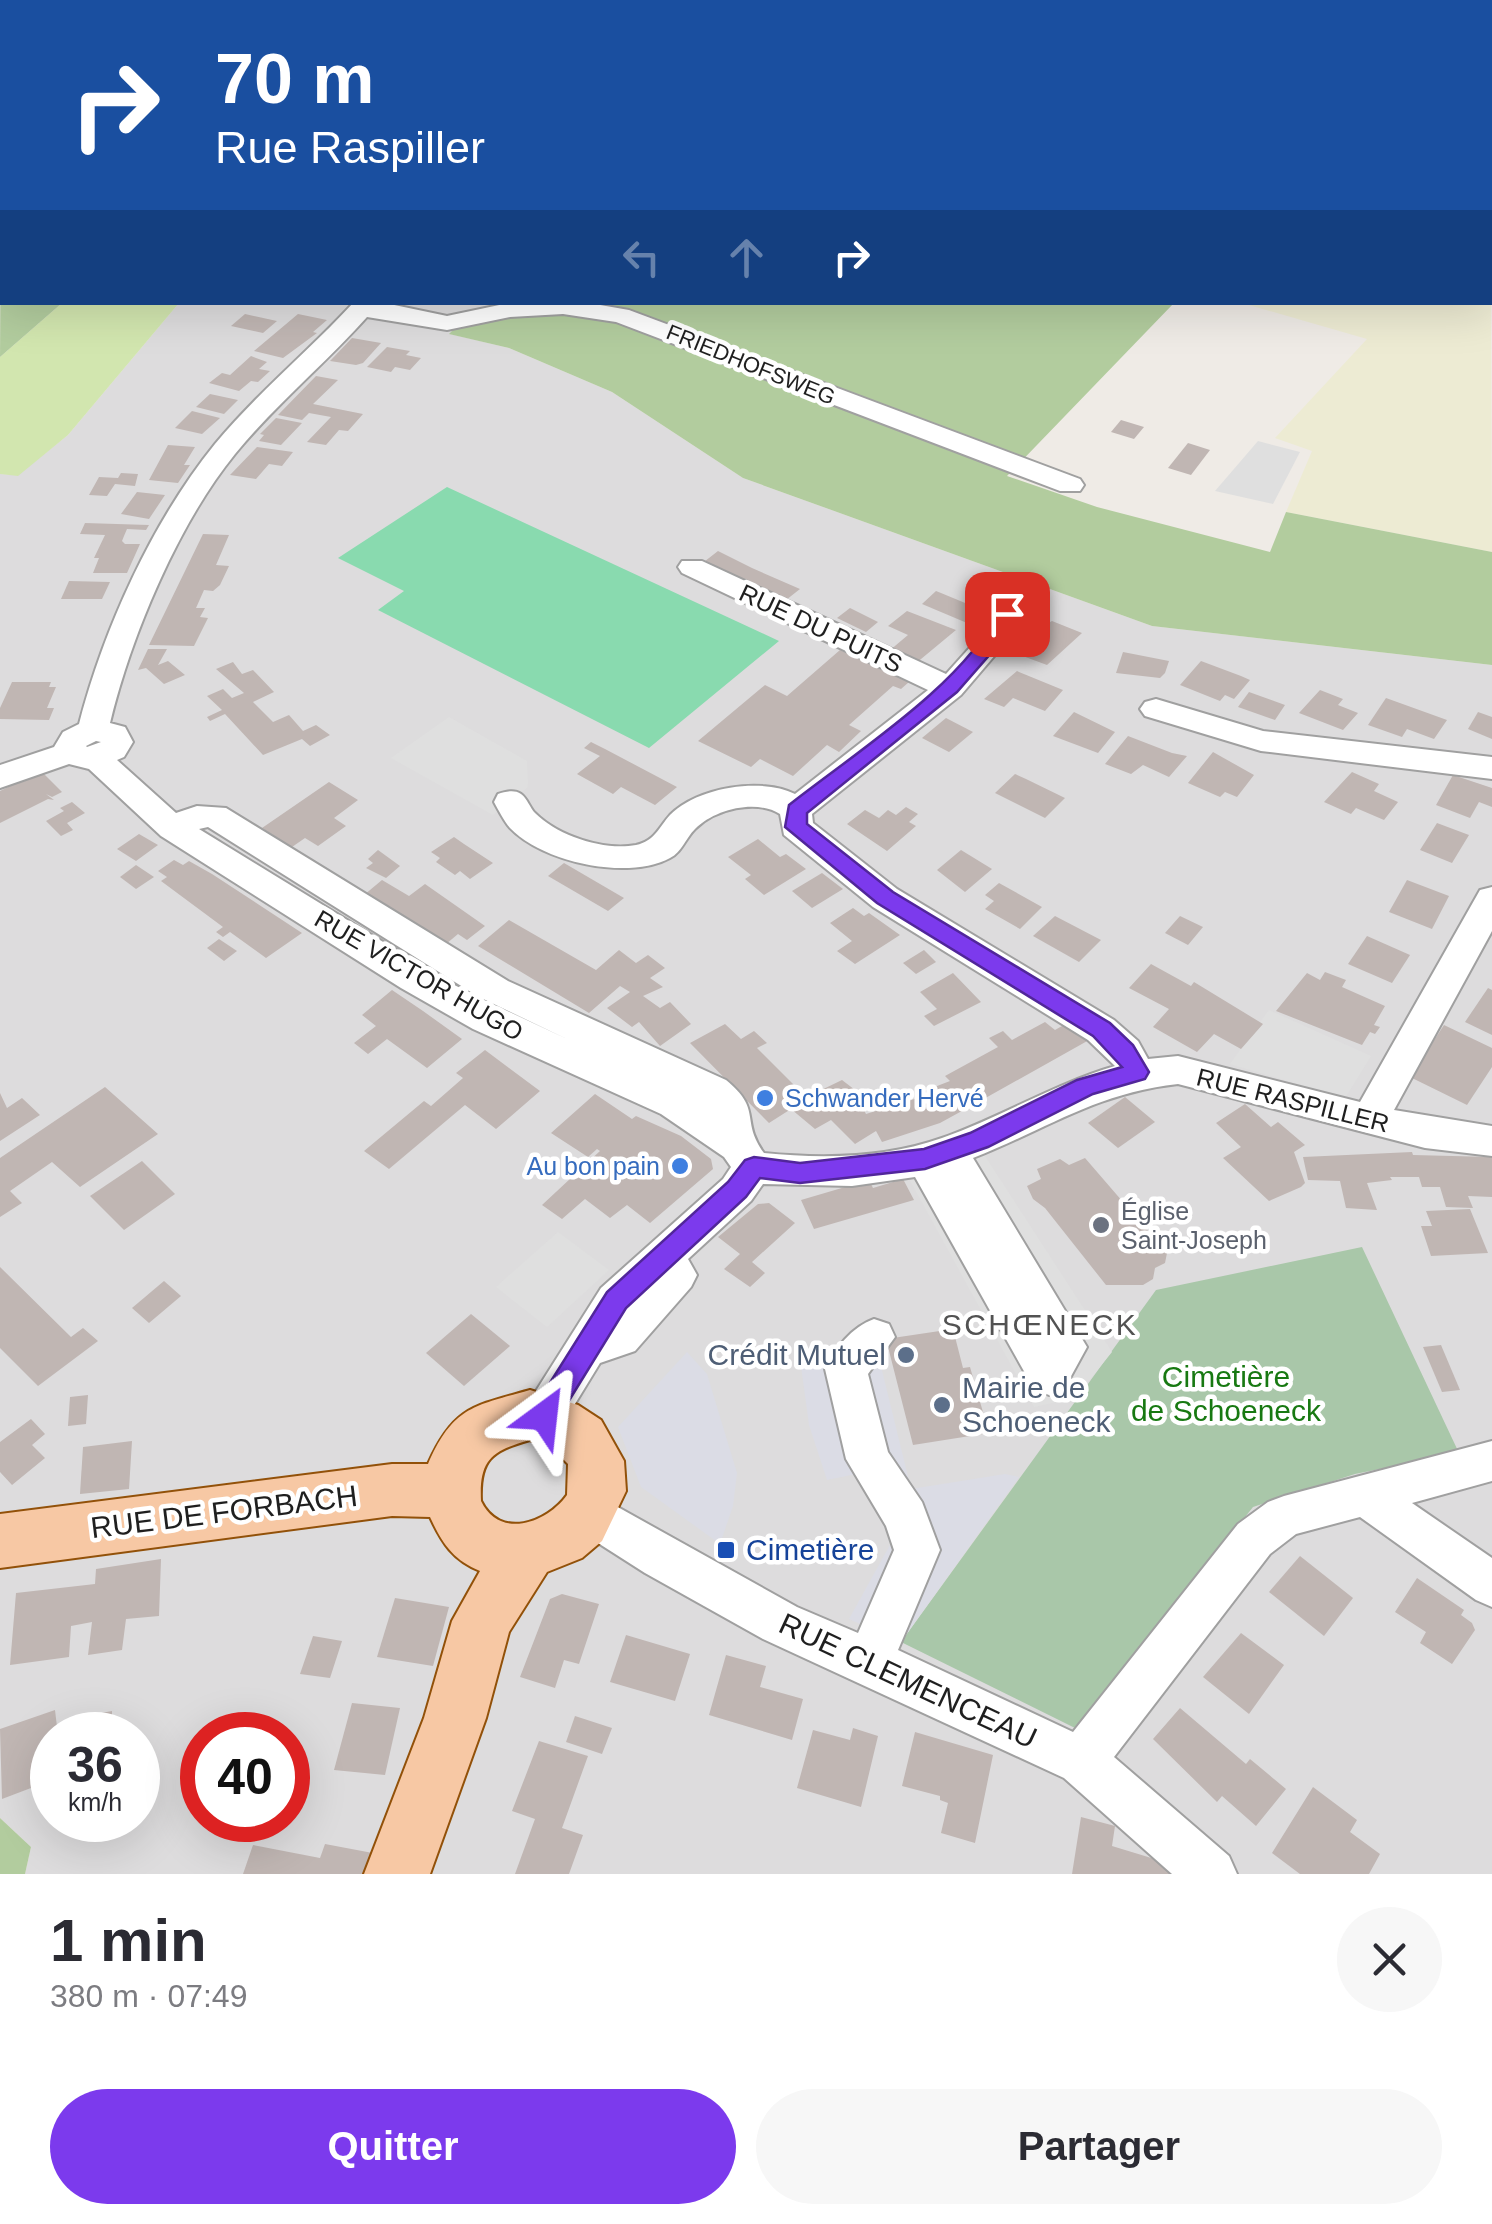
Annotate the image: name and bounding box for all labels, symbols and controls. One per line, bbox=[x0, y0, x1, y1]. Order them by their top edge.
icon: right bbox=[50, 40, 180, 170]
text: 70 m bbox=[215, 40, 375, 118]
text: Rue Raspiller bbox=[215, 122, 485, 173]
icon: left bbox=[614, 230, 669, 285]
icon: ahead bbox=[719, 230, 774, 285]
icon: right bbox=[824, 230, 879, 285]
street label: FRIEDHOFSWEG bbox=[663, 319, 839, 410]
pin bbox=[965, 572, 1050, 657]
street label: RUE DU PUITS bbox=[735, 578, 907, 678]
icon: arrive bbox=[980, 587, 1035, 642]
street label: RUE VICTOR HUGO bbox=[310, 904, 528, 1046]
street label: RUE RASPILLER bbox=[1194, 1063, 1392, 1137]
place label: Schwander Hervé bbox=[785, 1084, 984, 1112]
marker: Schwander Hervé bbox=[754, 1087, 776, 1109]
place label: Au bon pain bbox=[527, 1152, 660, 1180]
marker: Au bon pain bbox=[669, 1155, 691, 1177]
place label: Église Saint-Joseph bbox=[1121, 1197, 1267, 1254]
marker: Église Saint-Joseph bbox=[1090, 1214, 1112, 1236]
district label: SCHŒNECK bbox=[942, 1308, 1138, 1341]
place label: Crédit Mutuel bbox=[708, 1338, 886, 1371]
marker: Crédit Mutuel bbox=[895, 1344, 917, 1366]
park label: Cimetière de Schoeneck bbox=[1131, 1360, 1322, 1427]
position arrow bbox=[492, 1364, 596, 1468]
place label: Mairie de Schoeneck bbox=[962, 1371, 1111, 1438]
marker: Mairie de Schoeneck bbox=[931, 1394, 953, 1416]
street label: RUE DE FORBACH bbox=[89, 1479, 359, 1544]
place label: Cimetière bbox=[746, 1533, 874, 1566]
marker: Cimetière bbox=[715, 1539, 737, 1561]
street label: RUE CLEMENCEAU bbox=[774, 1606, 1042, 1755]
speed limit sign: 40 bbox=[180, 1712, 310, 1842]
text: 36 bbox=[67, 1737, 123, 1793]
text: km/h bbox=[68, 1788, 122, 1816]
text: 1 min bbox=[50, 1907, 207, 1974]
button: close bbox=[1337, 1907, 1442, 2012]
text: 380 m · 07:49 bbox=[50, 1978, 247, 2014]
button: Quitter bbox=[50, 2089, 736, 2204]
button: Partager bbox=[756, 2089, 1442, 2204]

